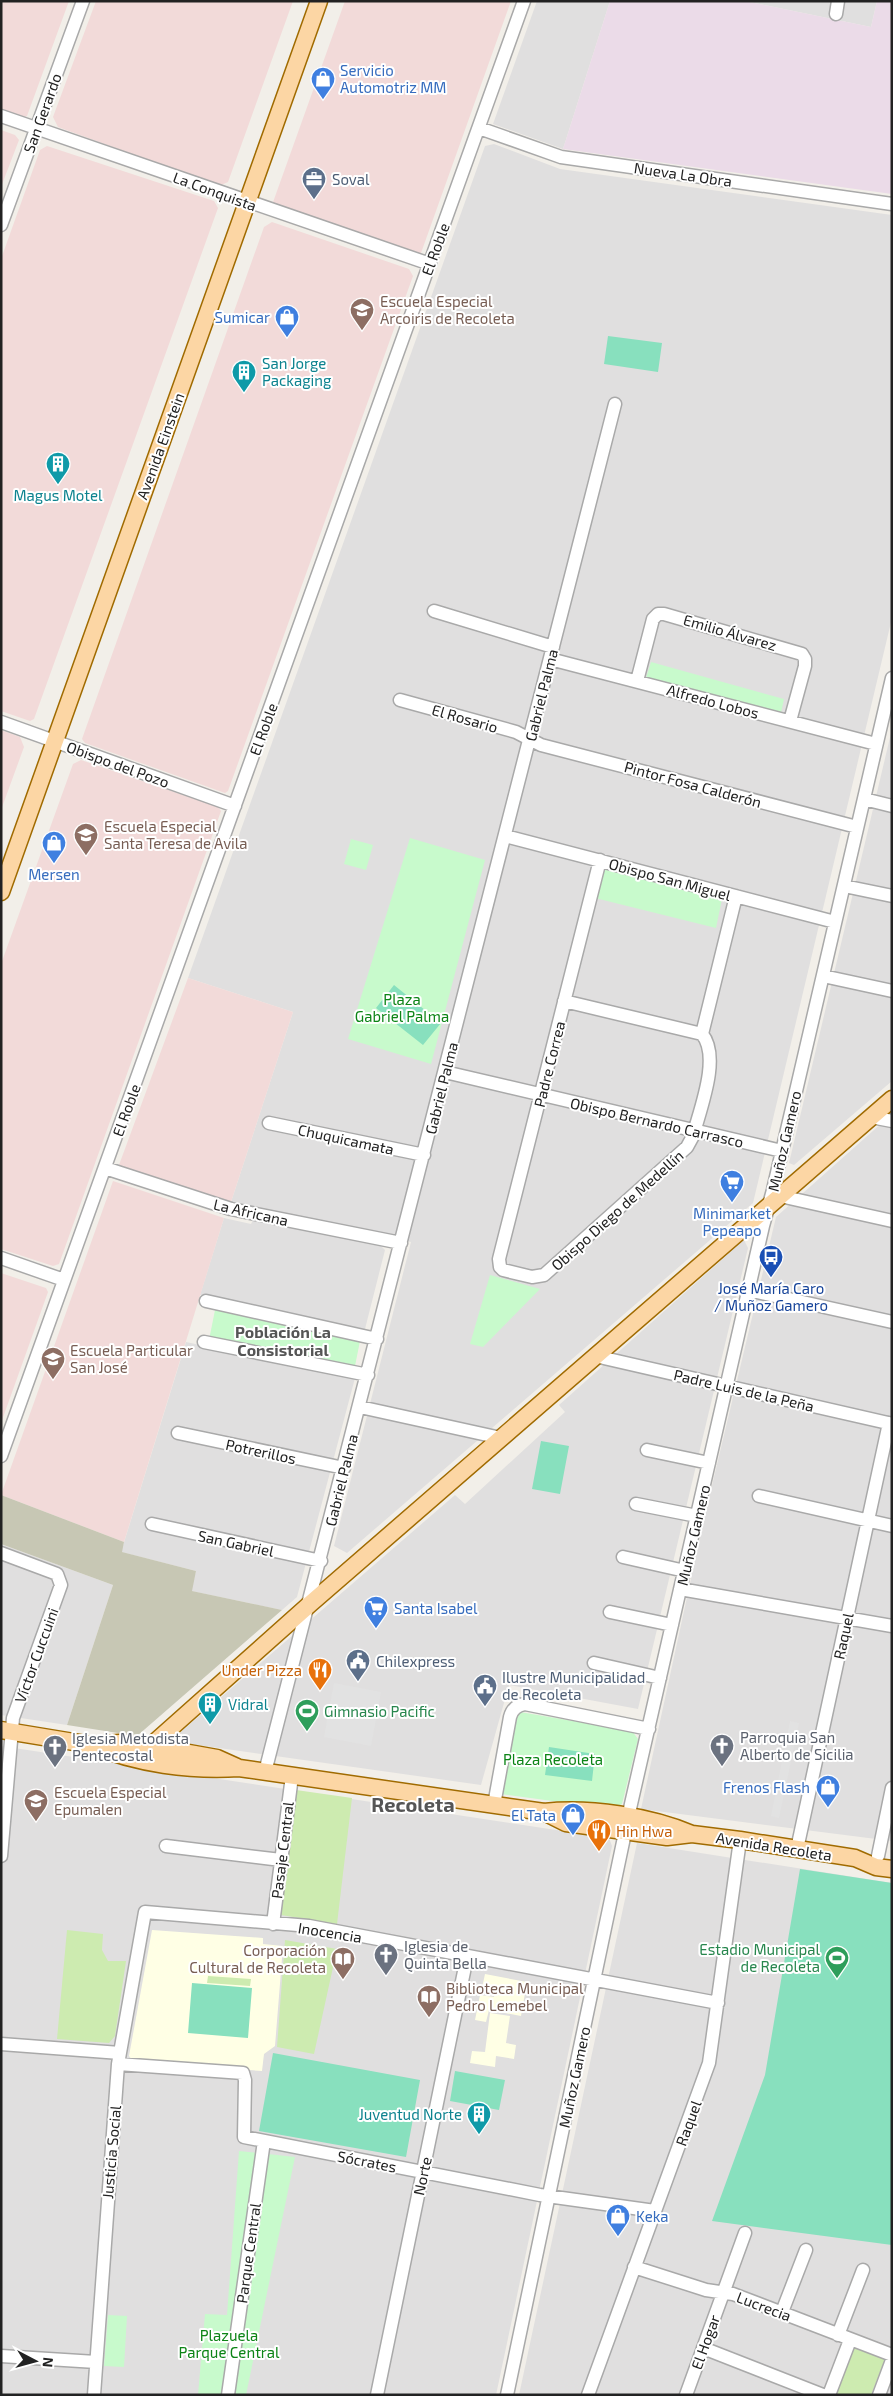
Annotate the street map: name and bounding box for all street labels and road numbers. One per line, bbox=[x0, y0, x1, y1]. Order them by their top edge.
street label: San Gerardo bbox=[19, 71, 65, 155]
street label: Nueva La Obra bbox=[633, 158, 733, 190]
street label: La Conquista bbox=[171, 168, 259, 214]
street label: El Roble bbox=[417, 220, 453, 278]
street label: Avenida Einstein bbox=[132, 390, 188, 502]
street label: Emilio Álvarez bbox=[681, 610, 779, 654]
street label: Gabriel Palma bbox=[521, 647, 561, 743]
street label: Alfredo Lobos bbox=[665, 680, 761, 722]
street label: El Roble bbox=[245, 700, 281, 758]
street label: El Rosario bbox=[430, 700, 500, 736]
street label: Obispo del Pozo bbox=[64, 737, 172, 791]
street label: Pintor Fosa Calderón bbox=[623, 757, 763, 811]
street label: Obispo San Miguel bbox=[607, 854, 733, 904]
street label: Padre Correa bbox=[530, 1019, 568, 1109]
street label: Gabriel Palma bbox=[421, 1040, 461, 1136]
street label: El Roble bbox=[108, 1081, 144, 1139]
street label: Muñoz Gamero bbox=[764, 1089, 804, 1193]
street label: Obispo Bernardo Carrasco bbox=[568, 1093, 746, 1151]
street label: Chuquicamata bbox=[296, 1120, 396, 1158]
street label: Obispo Diego de Medellín bbox=[547, 1146, 687, 1274]
street label: La Africana bbox=[212, 1195, 290, 1229]
street label: Padre Luis de la Peña bbox=[672, 1365, 816, 1415]
street label: Gabriel Palma bbox=[321, 1432, 361, 1528]
street label: Potrerillos bbox=[224, 1435, 298, 1467]
street label: Muñoz Gamero bbox=[673, 1483, 713, 1587]
street label: San Gabriel bbox=[196, 1526, 276, 1560]
street label: Víctor Cuccuini bbox=[10, 1605, 62, 1705]
street label: Raquel bbox=[829, 1611, 857, 1661]
street label: Pasaje Central bbox=[267, 1800, 298, 1900]
street label: Avenida Recoleta bbox=[715, 1828, 833, 1864]
street label: Inocencia bbox=[297, 1918, 363, 1946]
street label: Muñoz Gamero bbox=[554, 2025, 594, 2129]
street label: Raquel bbox=[671, 2097, 705, 2148]
street label: Justicia Social bbox=[98, 2104, 124, 2200]
street label: Sócrates bbox=[336, 2146, 398, 2176]
street label: Norte bbox=[409, 2155, 435, 2197]
street label: Parque Central bbox=[232, 2201, 264, 2304]
street label: Lucrecia bbox=[734, 2287, 794, 2325]
street label: El Hogar bbox=[687, 2312, 723, 2372]

